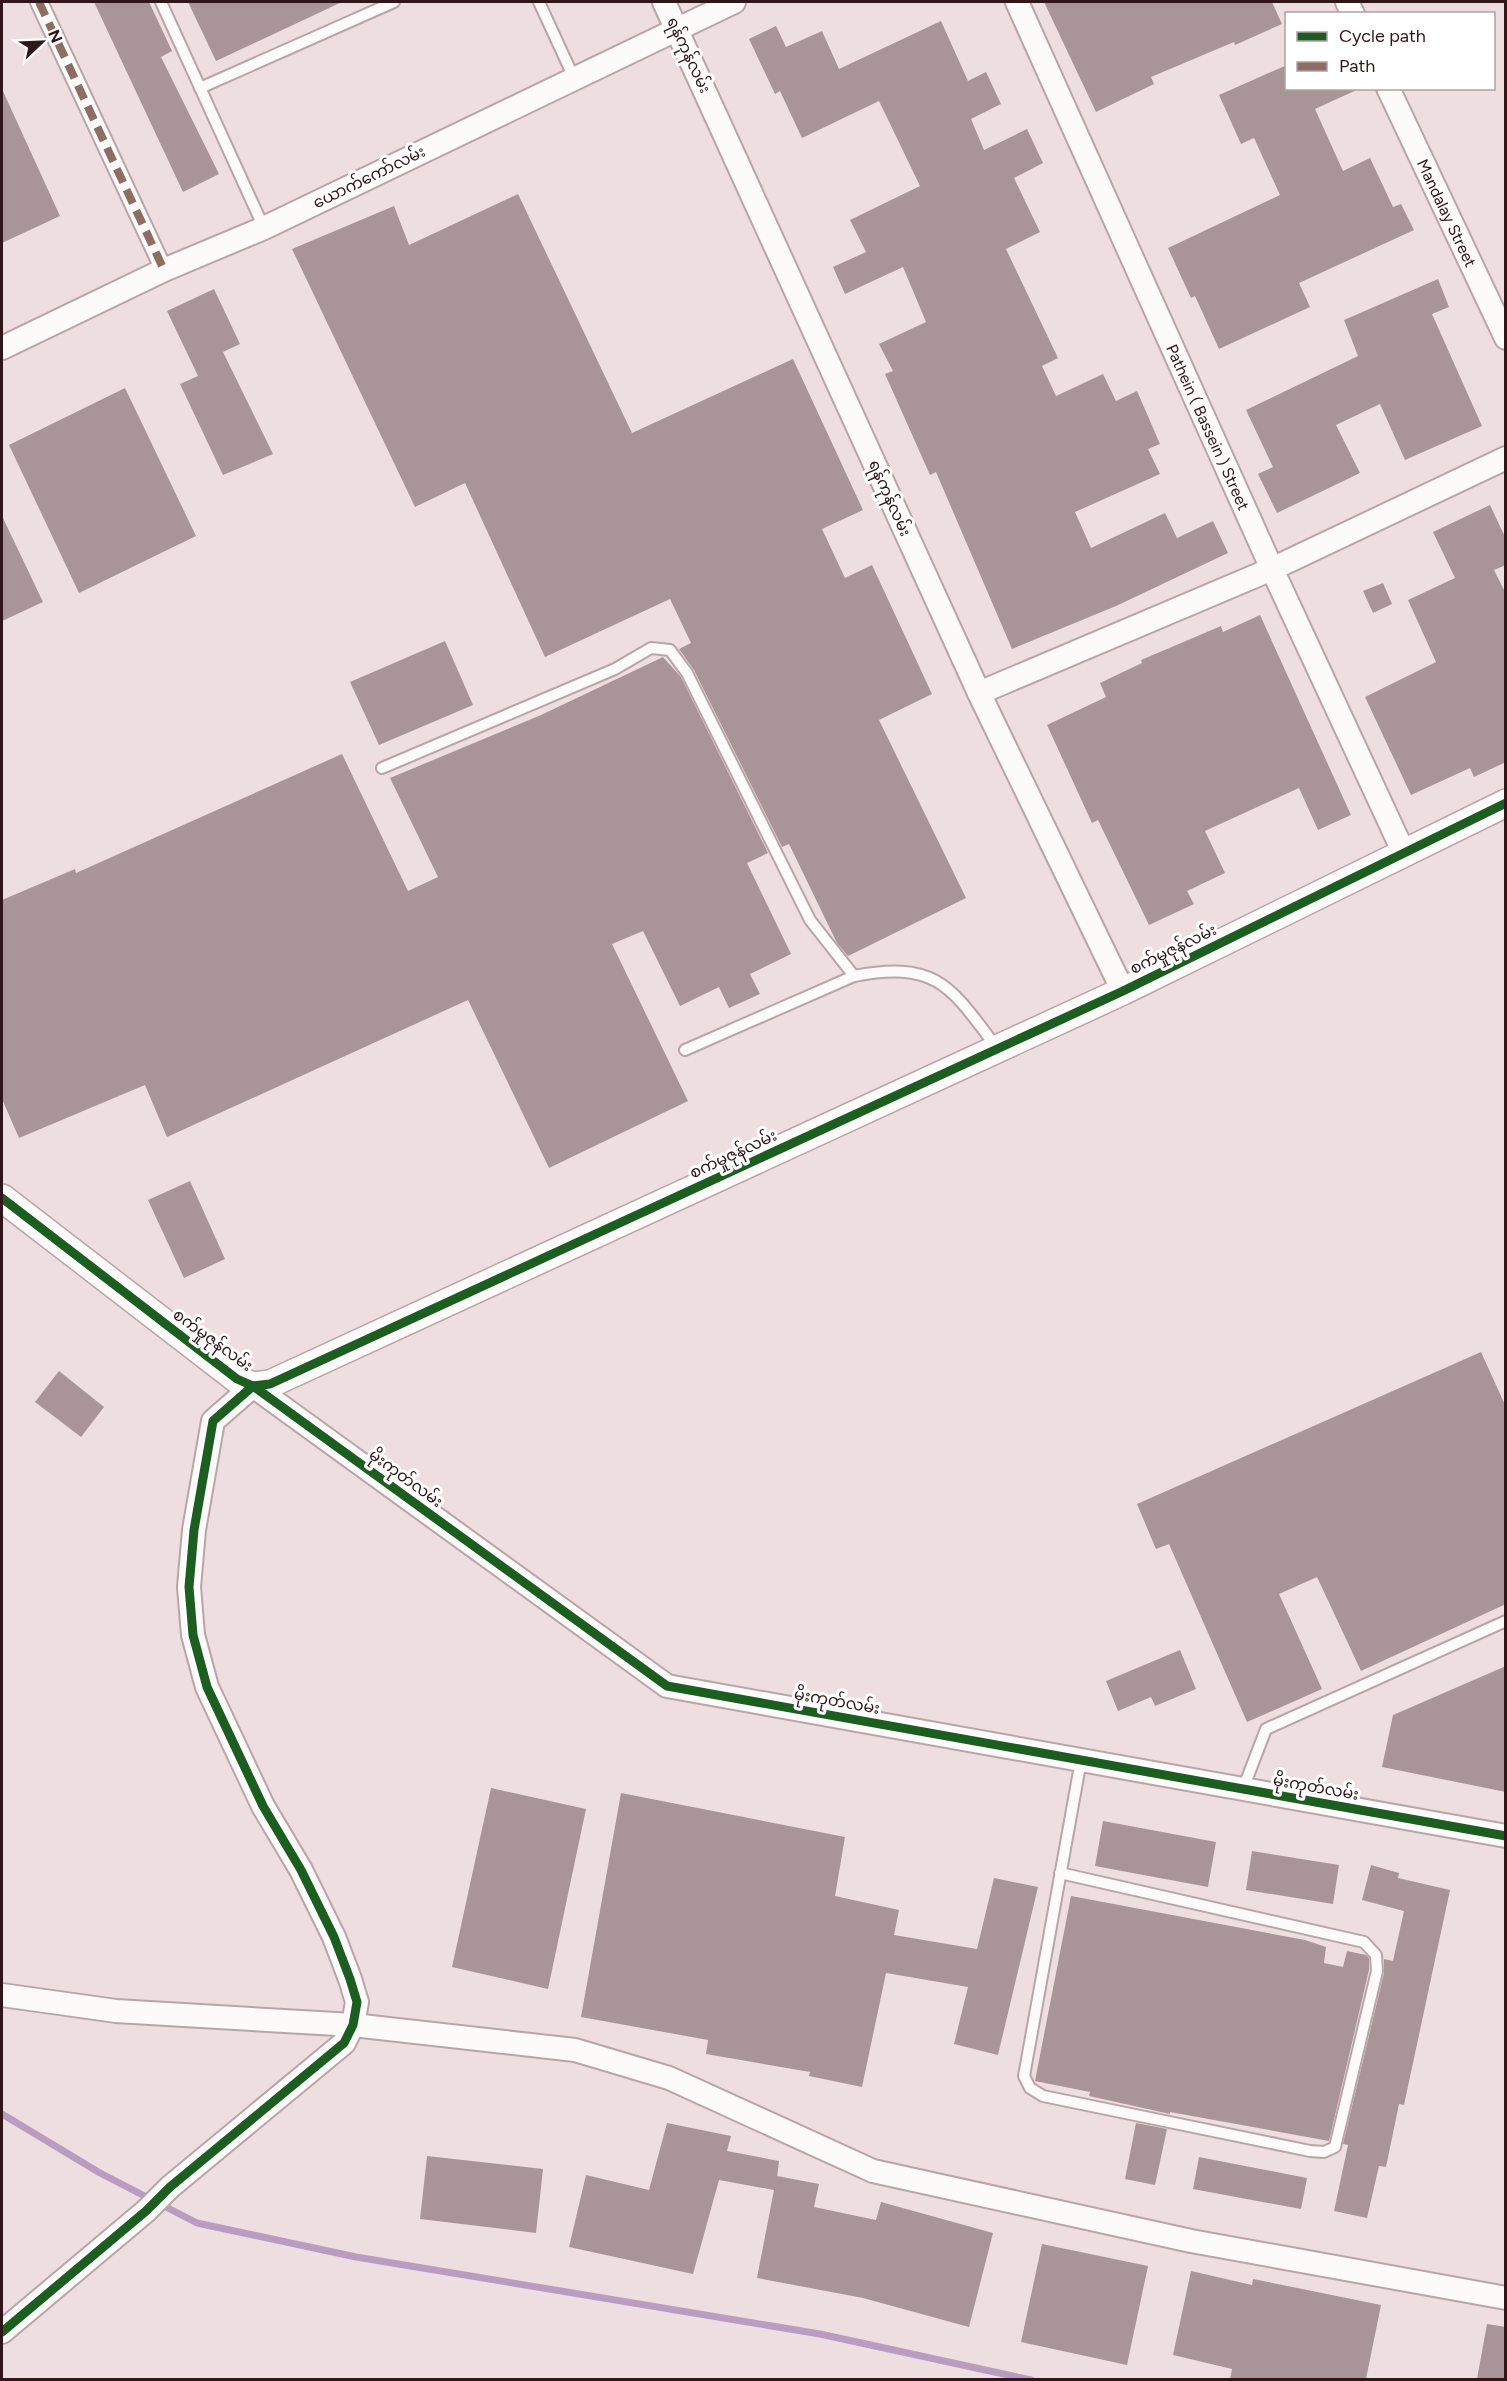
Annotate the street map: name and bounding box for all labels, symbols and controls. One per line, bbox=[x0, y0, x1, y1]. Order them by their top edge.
north arrow bbox=[12, 12, 72, 72]
legend bbox=[1285, 12, 1495, 90]
street label: ရန်ကုန်လမ်း bbox=[659, 13, 717, 98]
text: Cycle path bbox=[1339, 25, 1426, 47]
text: N bbox=[44, 27, 67, 46]
text: Path bbox=[1339, 55, 1375, 77]
street label: ယောက်ကော်လမ်း bbox=[309, 140, 428, 212]
street label: Mandalay Street bbox=[1413, 156, 1480, 270]
street label: Pathein ( Bassein ) Street bbox=[1163, 341, 1254, 513]
street label: ရန်ကုန်လမ်း bbox=[860, 456, 917, 541]
street label: စက်မှုဇုန်လမ်း bbox=[1126, 918, 1222, 983]
street label: စက်မှုဇုန်လမ်း bbox=[686, 1124, 782, 1187]
street label: စက်မှုဇုန်လမ်း bbox=[166, 1303, 258, 1379]
street label: မိုးကုတ်လမ်း bbox=[362, 1443, 448, 1515]
street label: မိုးကုတ်လမ်း bbox=[792, 1682, 882, 1723]
street label: မိုးကုတ်လမ်း bbox=[1271, 1768, 1361, 1809]

